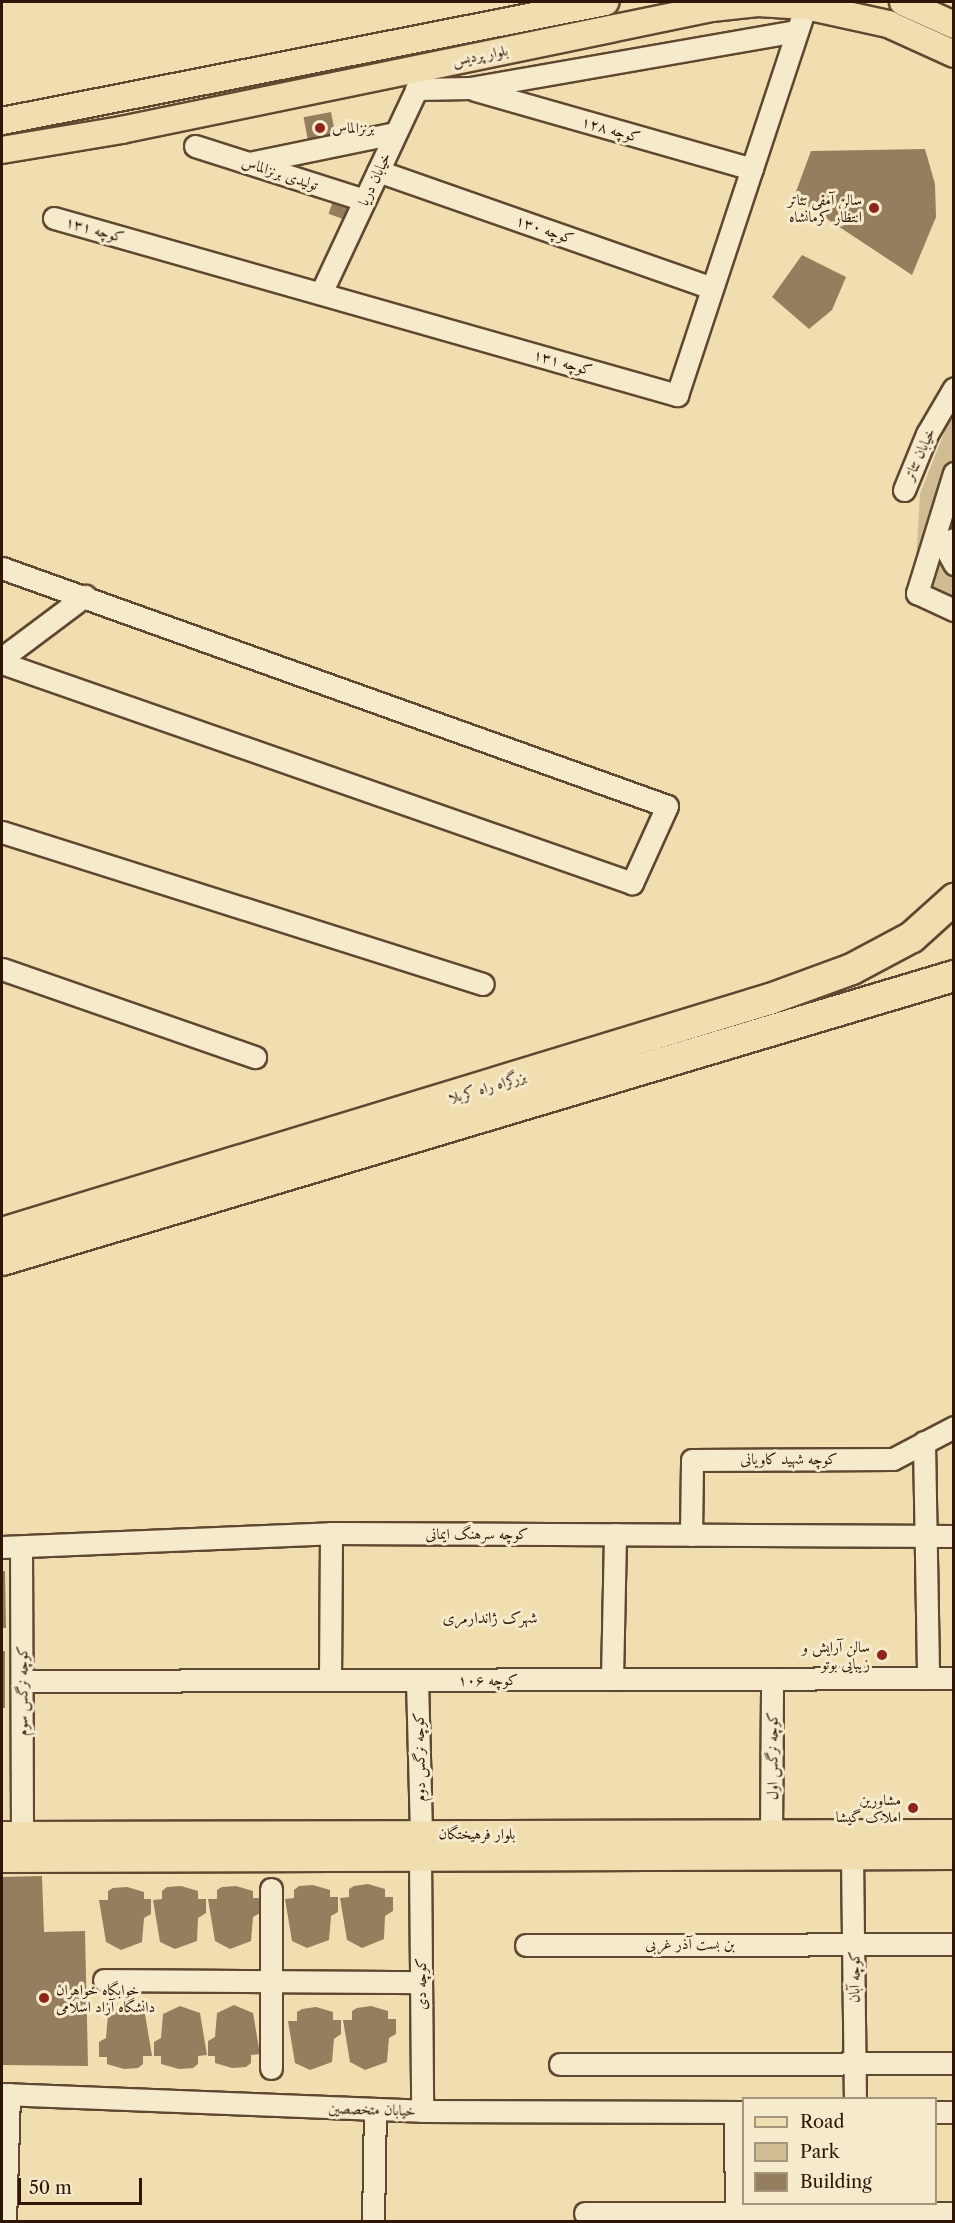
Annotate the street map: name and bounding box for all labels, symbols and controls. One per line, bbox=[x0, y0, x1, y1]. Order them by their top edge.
street label: بلوار پردیس bbox=[451, 41, 509, 69]
street label: کوچه ۱۲۸ bbox=[580, 112, 642, 146]
place label: برنزالماس bbox=[332, 119, 374, 137]
marker: برنزالماس bbox=[313, 121, 327, 135]
street label: خیابان دریا bbox=[354, 150, 394, 208]
street label: تولیدی برنزالماس bbox=[240, 152, 320, 194]
place label: سالن آمفی تئاتر انتظار کرمانشاه bbox=[788, 190, 862, 225]
marker: سالن آمفی تئاتر انتظار کرمانشاه bbox=[867, 201, 881, 215]
street label: کوچه ۱۳۰ bbox=[514, 211, 576, 247]
street label: کوچه ۱۳۱ bbox=[64, 212, 126, 246]
street label: کوچه ۱۳۱ bbox=[532, 345, 594, 379]
street label: خیابان تئاتر bbox=[899, 425, 939, 483]
street label: بزرگراه راه کربلا bbox=[446, 1067, 528, 1107]
street label: کوچه شهید کاویانی bbox=[740, 1450, 838, 1468]
street label: کوچه سرهنگ ایمانی bbox=[426, 1525, 528, 1543]
district label: شهرک ژاندارمری bbox=[443, 1607, 537, 1627]
place label: سالن آرایش و زیبایی بوتو bbox=[802, 1637, 870, 1672]
street label: کوچه نرگس سوم bbox=[13, 1646, 31, 1736]
marker: سالن آرایش و زیبایی بوتو bbox=[875, 1648, 889, 1662]
street label: کوچه ۱۰۶ bbox=[458, 1671, 518, 1689]
street label: کوچه نرگس دوم bbox=[409, 1712, 429, 1802]
street label: کوچه نرگس اول bbox=[763, 1712, 781, 1800]
place label: مشاورین املاک گیشا bbox=[836, 1790, 901, 1825]
marker: مشاورین املاک گیشا bbox=[906, 1801, 920, 1815]
street label: بلوار فرهیختگان bbox=[439, 1825, 515, 1843]
street label: بن بست آذر غربی bbox=[645, 1935, 735, 1953]
street label: کوچه آبان bbox=[845, 1951, 863, 2003]
street label: کوچه دی bbox=[412, 1958, 430, 2010]
place label: خوابگاه خواهران دانشگاه آزاد اسلامی bbox=[56, 1980, 155, 2015]
marker: خوابگاه خواهران دانشگاه آزاد اسلامی bbox=[37, 1991, 51, 2005]
legend bbox=[742, 2097, 937, 2205]
street label: خیابان متخصصین bbox=[328, 2098, 416, 2120]
text: Road bbox=[800, 2111, 845, 2133]
text: Park bbox=[800, 2141, 839, 2163]
scale bar bbox=[21, 2166, 146, 2204]
text: Building bbox=[800, 2171, 872, 2193]
text: 50 m bbox=[29, 2177, 72, 2199]

